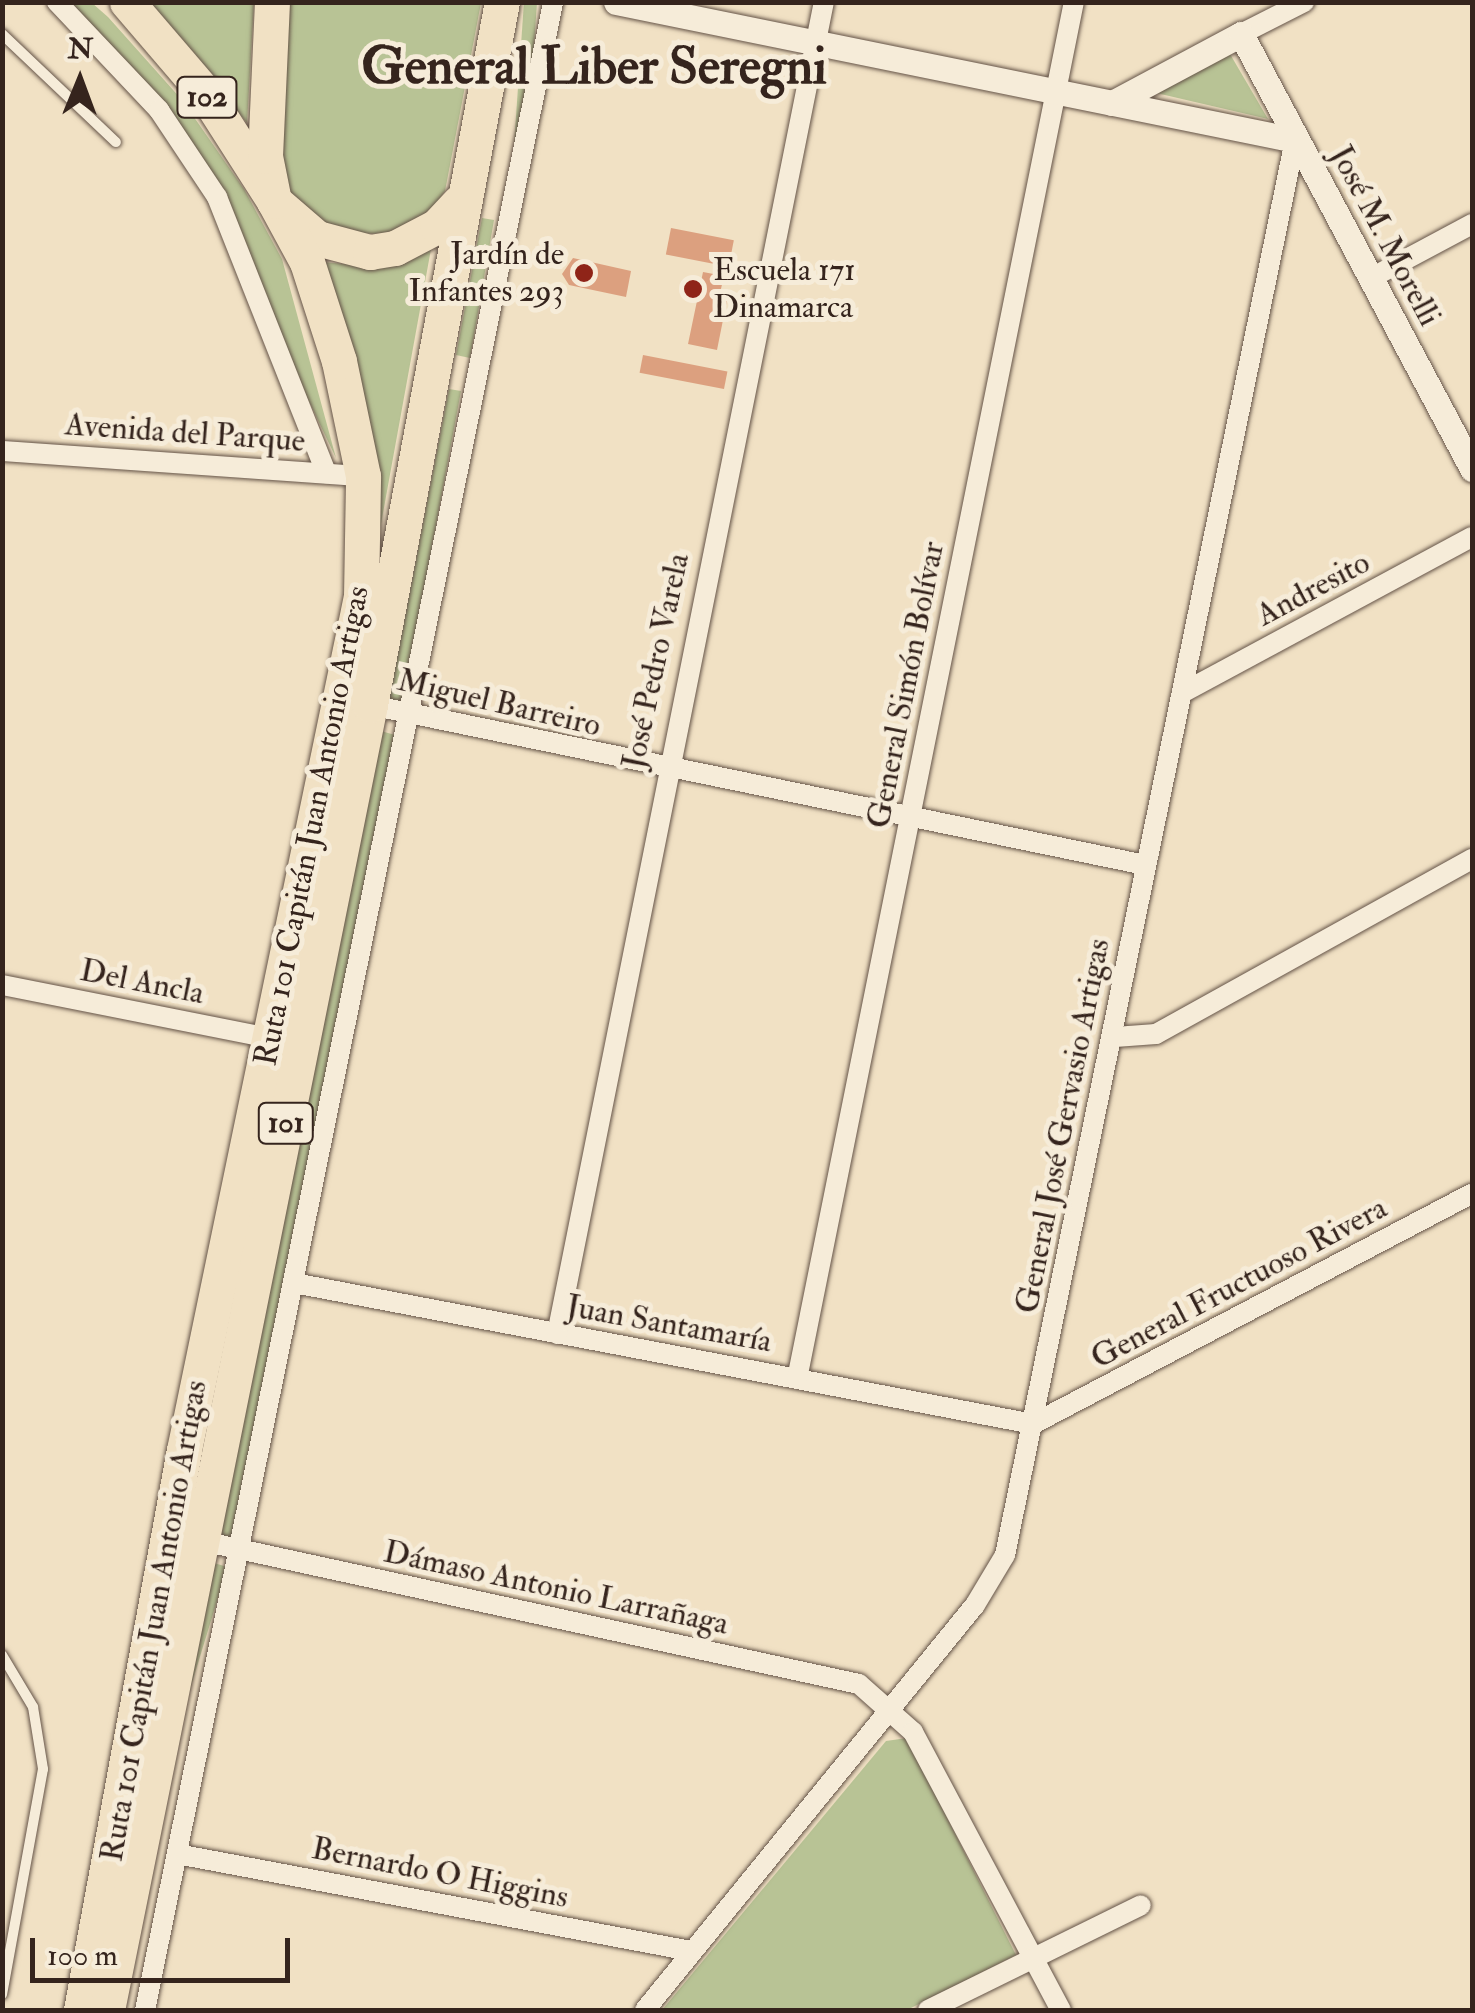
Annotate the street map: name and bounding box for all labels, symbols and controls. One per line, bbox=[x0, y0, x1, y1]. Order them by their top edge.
north arrow bbox=[30, 30, 130, 130]
text: N bbox=[68, 32, 93, 67]
district label: General Liber Seregni bbox=[361, 36, 827, 98]
road number: 102 bbox=[174, 72, 240, 122]
street label: José M. Morelli bbox=[1321, 139, 1449, 333]
place label: Jardín de Infantes 293 bbox=[408, 236, 564, 311]
place label: Escuela 171 Dinamarca bbox=[713, 252, 855, 327]
marker: Jardín de Infantes 293 bbox=[573, 262, 595, 284]
marker: Escuela 171 Dinamarca bbox=[682, 278, 704, 300]
street label: Avenida del Parque bbox=[64, 405, 306, 461]
street label: General Simón Bolívar bbox=[859, 538, 953, 832]
street label: Andresito bbox=[1250, 543, 1376, 635]
street label: José Pedro Varela bbox=[614, 550, 698, 772]
street label: Ruta 101 Capitán Juan Antonio Artigas bbox=[247, 583, 377, 1069]
street label: Miguel Barreiro bbox=[394, 661, 604, 745]
street label: General José Gervasio Artigas bbox=[1008, 935, 1118, 1317]
street label: Del Ancla bbox=[77, 951, 207, 1013]
road number: 101 bbox=[256, 1098, 316, 1148]
street label: General Fructuoso Rivera bbox=[1085, 1189, 1393, 1377]
street label: Juan Santamaría bbox=[563, 1287, 775, 1361]
street label: Ruta 101 Capitán Juan Antonio Artigas bbox=[93, 1377, 215, 1865]
street label: Dámaso Antonio Larrañaga bbox=[380, 1533, 732, 1643]
street label: Bernardo O Higgins bbox=[308, 1829, 572, 1917]
scale bar bbox=[35, 1918, 295, 1980]
text: 100 m bbox=[47, 1937, 118, 1974]

